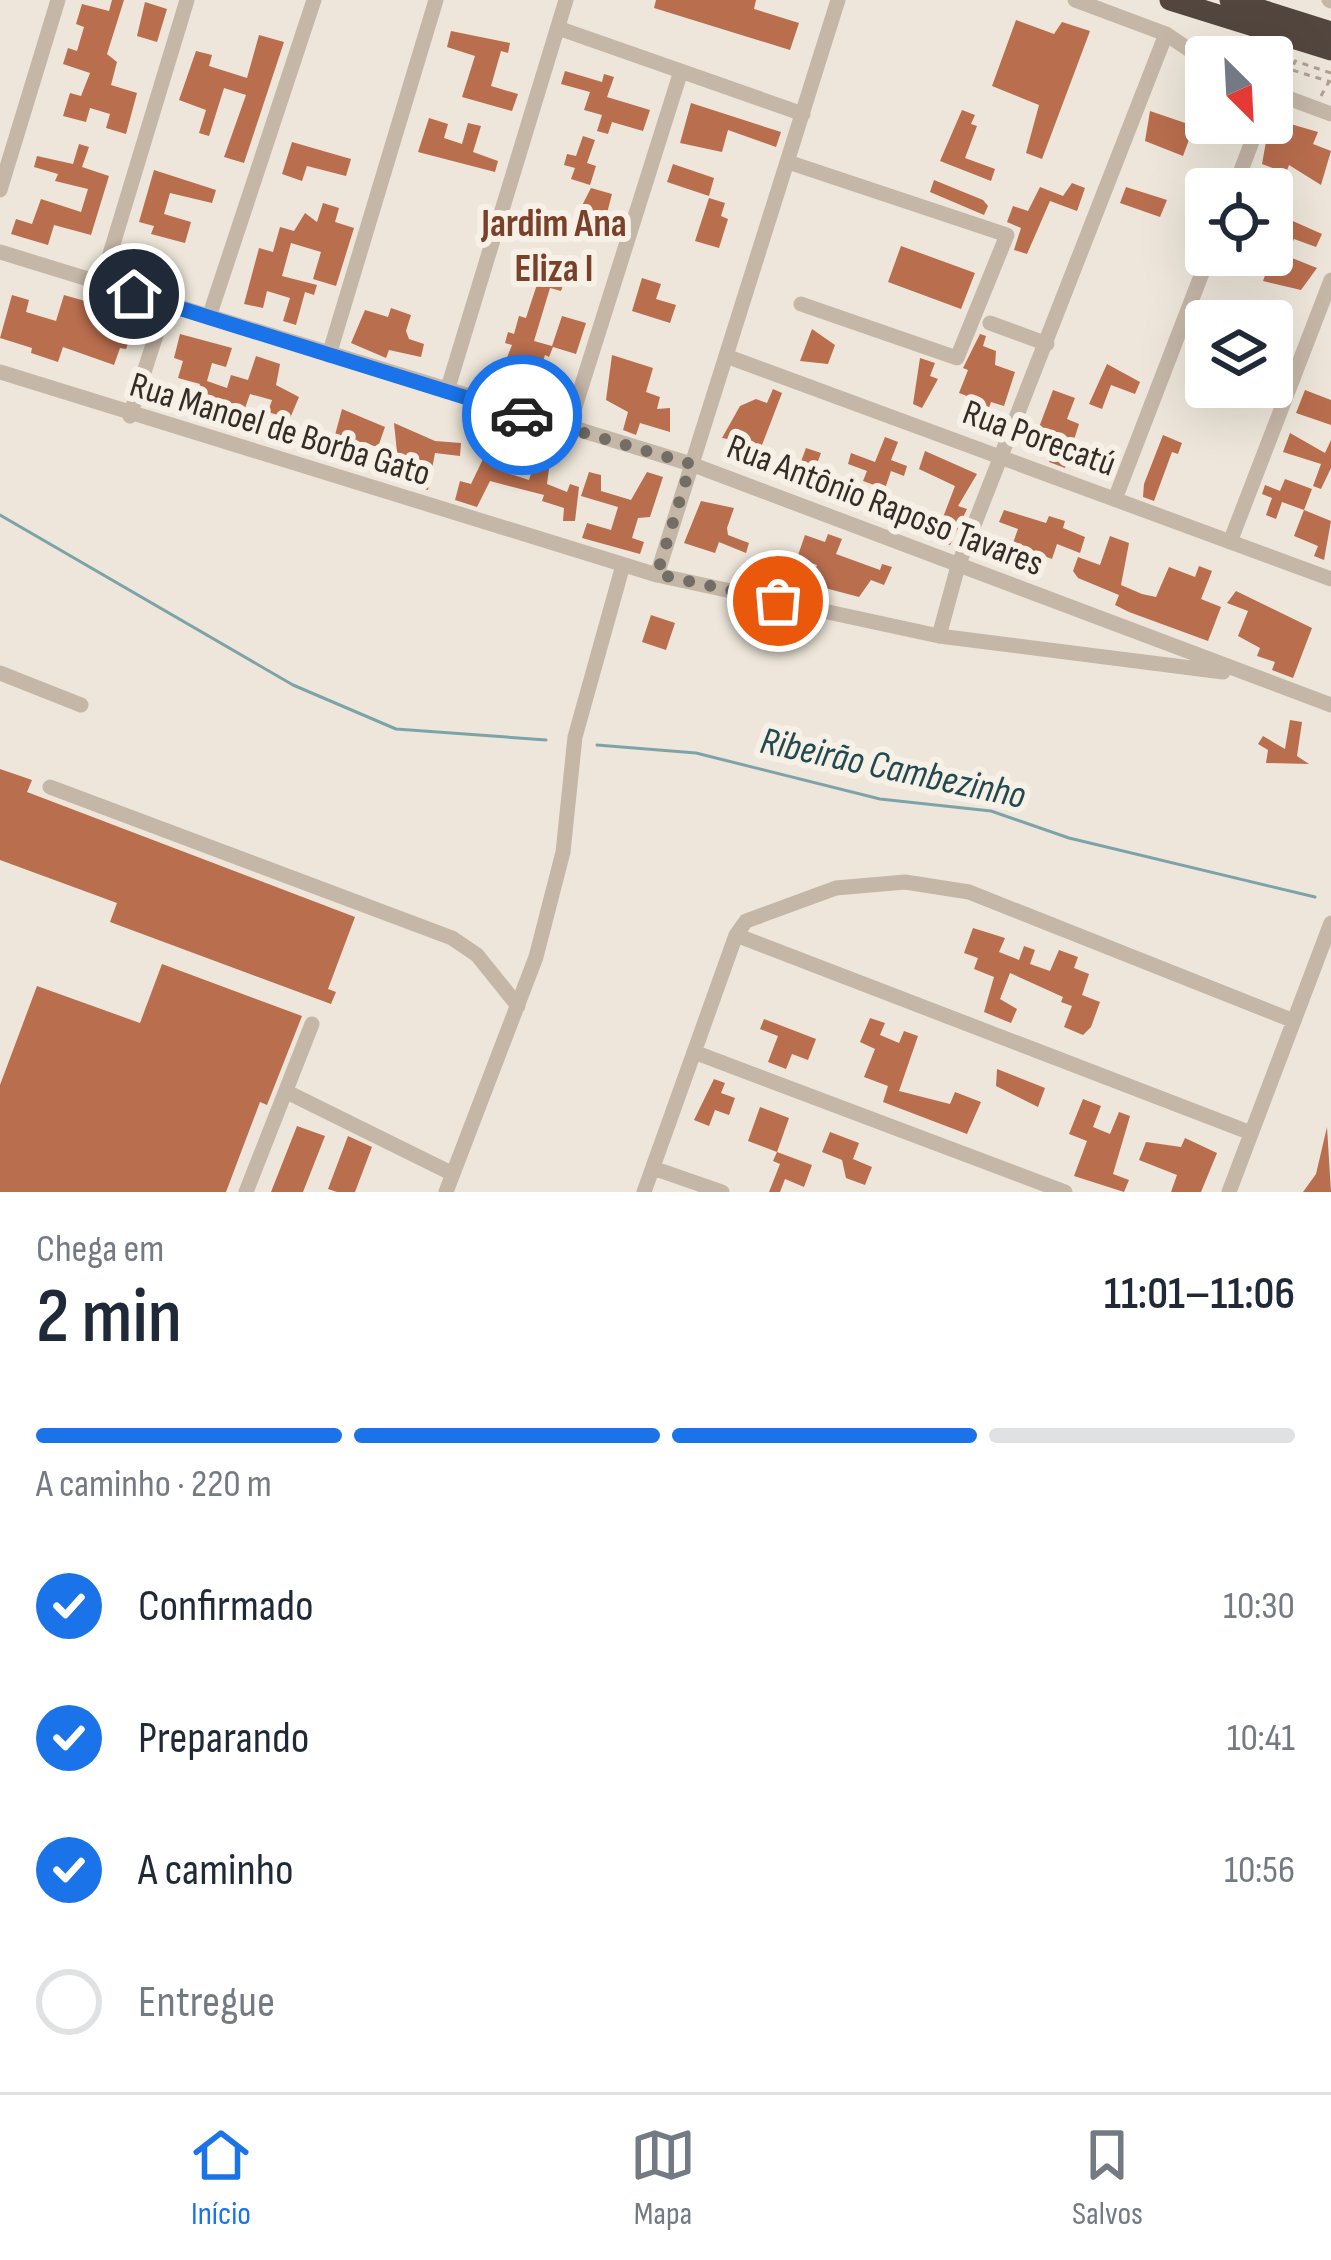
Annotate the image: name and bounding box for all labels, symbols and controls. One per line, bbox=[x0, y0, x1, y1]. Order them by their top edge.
north arrow bbox=[1185, 36, 1293, 144]
map controls bbox=[1185, 36, 1293, 408]
button: locate bbox=[1185, 168, 1293, 276]
district label: Jardim Ana Eliza I bbox=[480, 201, 627, 293]
pin bbox=[83, 243, 185, 345]
icon: home bbox=[101, 261, 167, 327]
button: layers bbox=[1185, 300, 1293, 408]
courier bbox=[462, 355, 582, 475]
street label: Rua Manoel de Borba Gato bbox=[125, 364, 435, 496]
icon: car bbox=[489, 382, 555, 448]
street label: Rua Porecatú bbox=[957, 392, 1121, 486]
street label: Rua Antônio Raposo Tavares bbox=[721, 426, 1049, 586]
pin bbox=[727, 550, 829, 652]
icon: bag bbox=[745, 568, 811, 634]
water label: Ribeirão Cambezinho bbox=[756, 718, 1030, 820]
text: Chega em bbox=[36, 1226, 164, 1273]
text: 11:01–11:06 bbox=[1104, 1267, 1295, 1322]
text: 2 min bbox=[36, 1271, 182, 1364]
text: A caminho · 220 m bbox=[36, 1461, 272, 1508]
icon: check bbox=[36, 1573, 102, 1639]
text: Confirmado bbox=[138, 1579, 314, 1634]
text: 10:30 bbox=[1223, 1583, 1295, 1630]
icon: check bbox=[36, 1705, 102, 1771]
text: Preparando bbox=[138, 1711, 309, 1766]
text: 10:41 bbox=[1227, 1715, 1295, 1762]
icon: check bbox=[36, 1837, 102, 1903]
text: A caminho bbox=[138, 1843, 294, 1898]
text: 10:56 bbox=[1224, 1847, 1295, 1894]
text: Entregue bbox=[138, 1975, 275, 2030]
tab: Início bbox=[188, 2122, 254, 2234]
tab: Mapa bbox=[630, 2122, 696, 2234]
tab: Salvos bbox=[1072, 2122, 1143, 2234]

